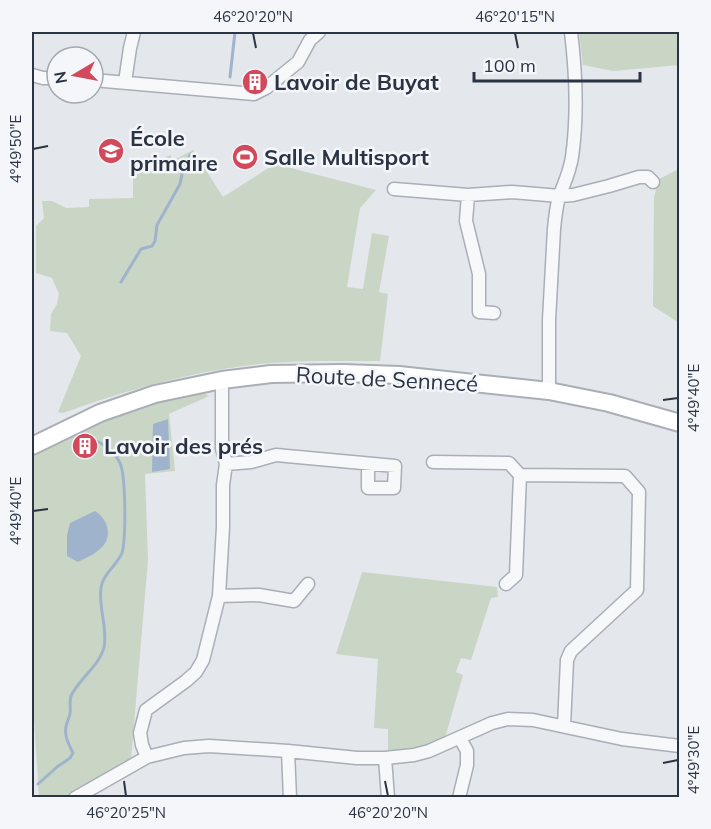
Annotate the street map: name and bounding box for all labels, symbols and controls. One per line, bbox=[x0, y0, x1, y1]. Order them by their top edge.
text: 46°20'20"N bbox=[213, 7, 293, 26]
text: 46°20'15"N bbox=[475, 7, 555, 26]
north arrow bbox=[45, 45, 105, 105]
scale bar bbox=[474, 45, 640, 83]
text: 100 m bbox=[483, 54, 536, 77]
building icon: Lavoir de Buyat bbox=[240, 67, 270, 97]
place label: Lavoir de Buyat bbox=[274, 68, 439, 96]
text: N bbox=[49, 70, 71, 85]
text: 4°49'50"E bbox=[6, 115, 25, 183]
place label: École primaire bbox=[130, 124, 218, 177]
school or university icon: École primaire bbox=[96, 136, 126, 166]
sports icon: Salle Multisport bbox=[230, 142, 260, 172]
place label: Salle Multisport bbox=[264, 143, 429, 171]
street label: Route de Sennecé bbox=[295, 360, 479, 398]
text: 4°49'40"E bbox=[684, 364, 703, 432]
building icon: Lavoir des prés bbox=[70, 431, 100, 461]
place label: Lavoir des prés bbox=[104, 432, 263, 460]
text: 4°49'40"E bbox=[6, 477, 25, 545]
text: 4°49'30"E bbox=[684, 726, 703, 794]
text: 46°20'25"N bbox=[86, 803, 166, 822]
text: 46°20'20"N bbox=[348, 803, 428, 822]

